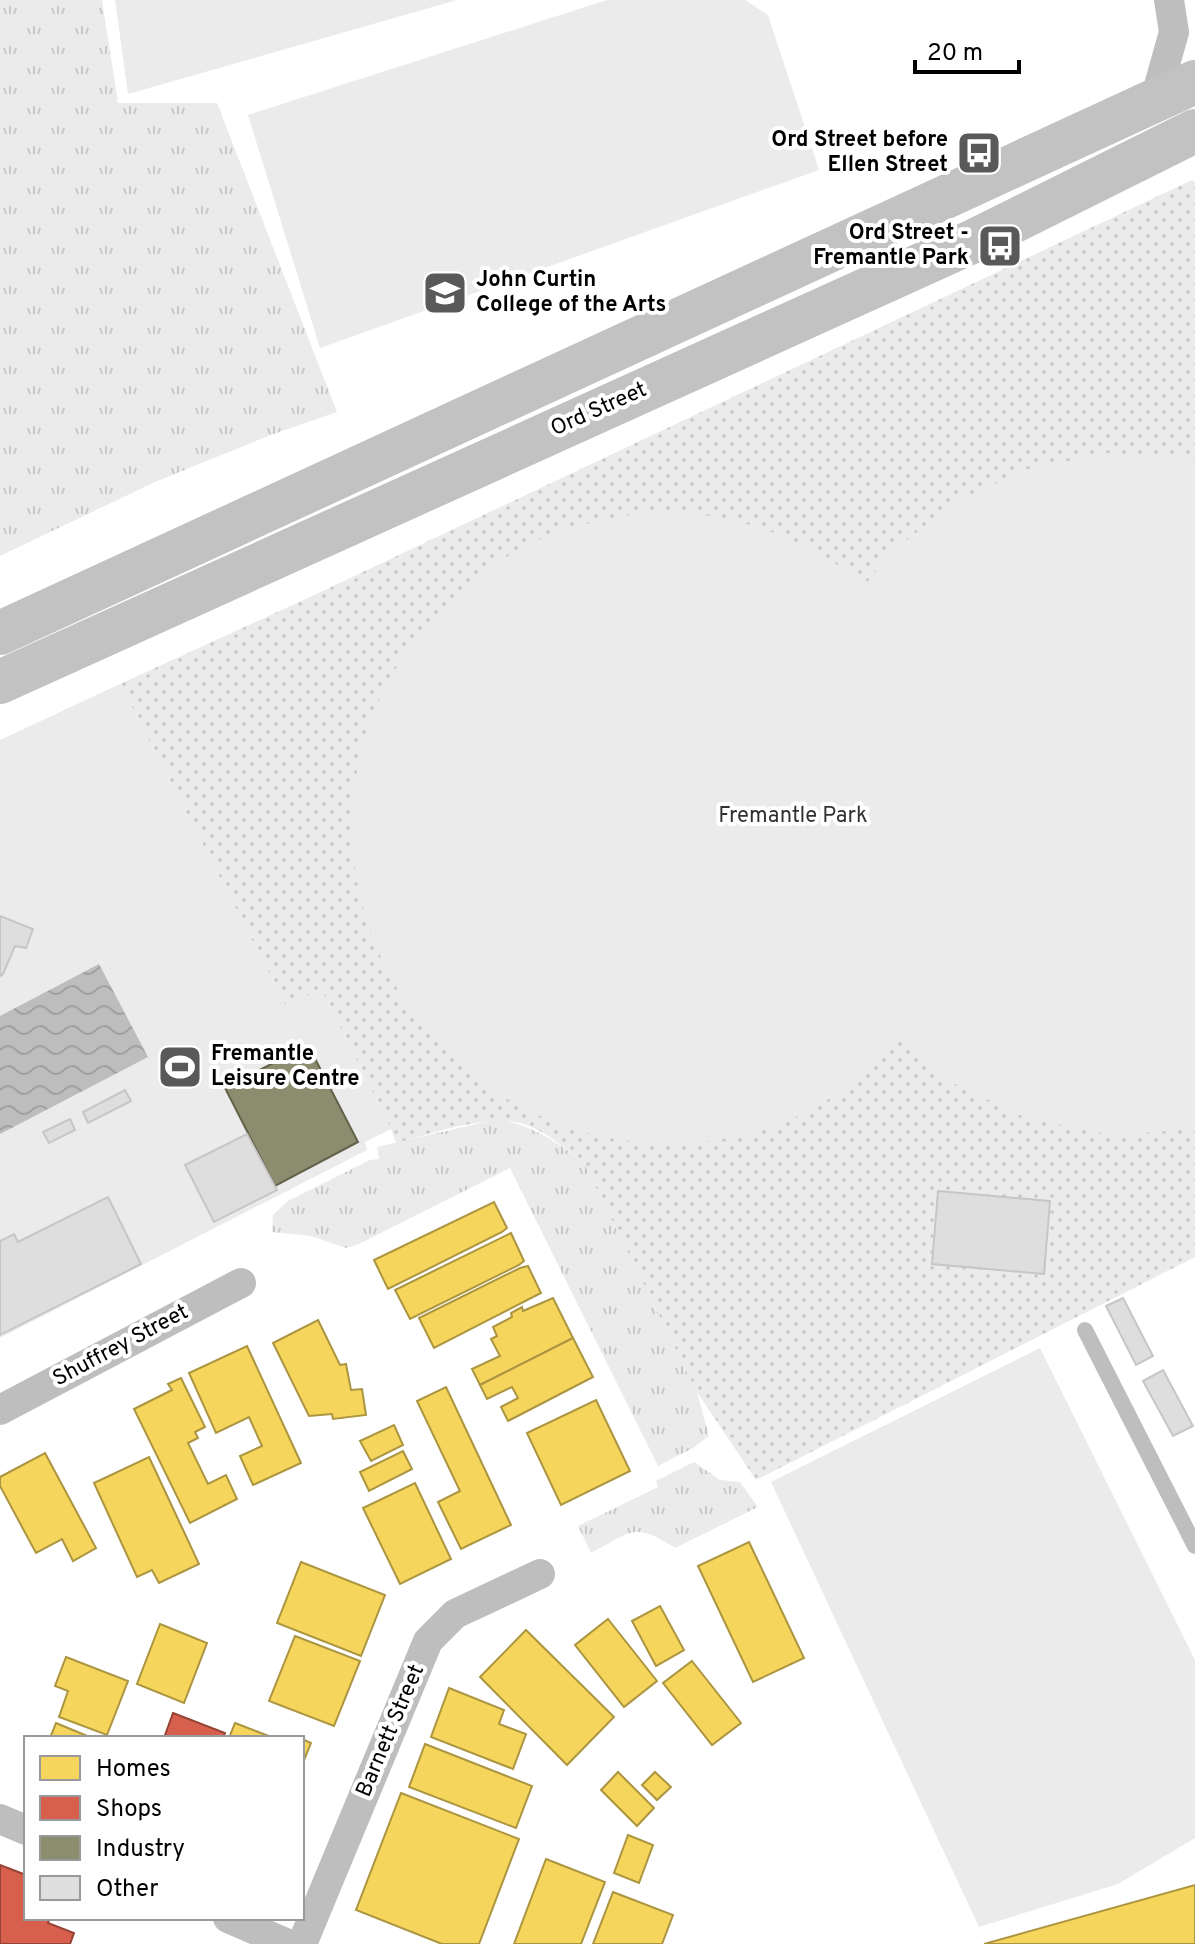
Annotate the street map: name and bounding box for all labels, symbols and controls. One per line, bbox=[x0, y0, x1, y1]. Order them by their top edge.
scale bar bbox=[915, 24, 1019, 74]
text: 20 m bbox=[927, 39, 983, 69]
place label: Ord Street before Ellen Street bbox=[771, 127, 948, 179]
bus stop icon: Ord Street before Ellen Street bbox=[955, 129, 1003, 177]
place label: Ord Street - Fremantle Park bbox=[813, 220, 969, 272]
bus stop icon: Ord Street - Fremantle Park bbox=[976, 222, 1024, 270]
place label: John Curtin College of the Arts bbox=[476, 267, 666, 319]
school or university icon: John Curtin College of the Arts bbox=[421, 269, 469, 317]
street label: Ord Street bbox=[547, 377, 651, 443]
park label: Fremantle Park bbox=[718, 803, 868, 830]
place label: Fremantle Leisure Centre bbox=[211, 1041, 360, 1093]
sports icon: Fremantle Leisure Centre bbox=[156, 1043, 204, 1091]
street label: Shuffrey Street bbox=[49, 1299, 193, 1393]
street label: Barnett Street bbox=[351, 1661, 431, 1801]
legend bbox=[24, 1736, 304, 1920]
text: Homes bbox=[96, 1755, 171, 1785]
text: Shops bbox=[96, 1795, 162, 1825]
text: Industry bbox=[96, 1835, 185, 1865]
text: Other bbox=[96, 1875, 158, 1905]

